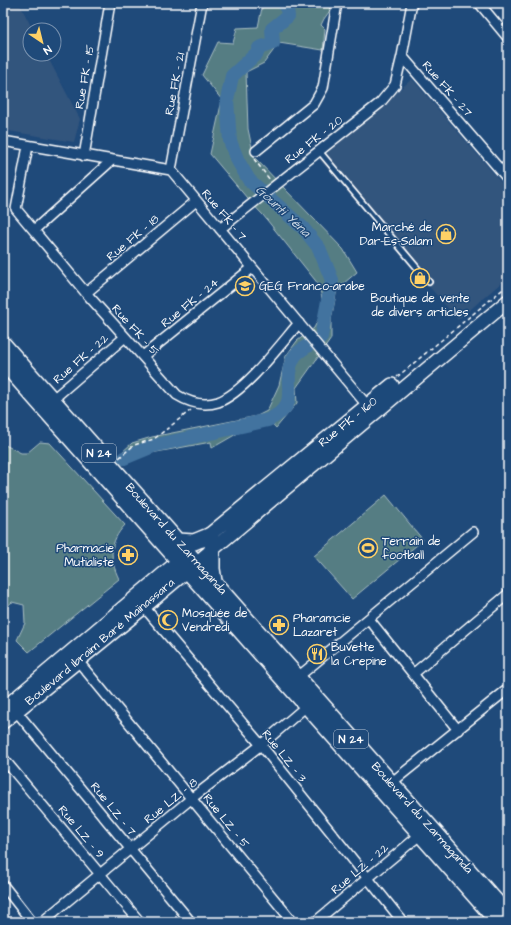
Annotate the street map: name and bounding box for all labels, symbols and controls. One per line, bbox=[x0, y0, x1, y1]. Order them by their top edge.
north arrow bbox=[22, 22, 62, 62]
text: N bbox=[40, 42, 55, 58]
street label: Rue FK - 15 bbox=[71, 43, 99, 110]
street label: Rue FK - 21 bbox=[161, 51, 189, 117]
street label: Rue FK - 27 bbox=[418, 57, 476, 121]
street label: Rue FK - 20 bbox=[281, 112, 347, 168]
water label: Gounti Yéna bbox=[252, 181, 315, 242]
street label: Rue FK - 7 bbox=[197, 186, 251, 245]
street label: Rue FK - 18 bbox=[103, 211, 163, 265]
place label: Marché de Dar-Es-Salam bbox=[360, 219, 433, 250]
shop icon: Marché de Dar-Es-Salam bbox=[435, 223, 457, 245]
shop icon: Boutique de vente de divers articles bbox=[409, 267, 431, 289]
street label: Rue FK - 24 bbox=[157, 274, 223, 332]
school or university icon: GEG Franco-arabe bbox=[234, 275, 256, 297]
place label: GEG Franco-arabe bbox=[259, 278, 365, 295]
place label: Boutique de vente de divers articles bbox=[370, 290, 470, 321]
street label: Rue FK - 5 bbox=[107, 301, 163, 360]
street label: Rue FK - 22 bbox=[50, 330, 113, 388]
street label: Rue FK - 160 bbox=[315, 393, 381, 451]
road number: N 24 bbox=[82, 444, 116, 462]
street label: Boulevard du Zarmaganda bbox=[120, 479, 231, 599]
place label: Terrain de football bbox=[382, 533, 441, 564]
sports icon: Terrain de football bbox=[357, 537, 379, 559]
place label: Pharmacie Mutialiste bbox=[56, 540, 115, 571]
pharmacy icon: Pharmacie Mutialiste bbox=[117, 544, 139, 566]
street label: Boulevard Ibraim Baré Maïnassara bbox=[22, 574, 178, 710]
place label: Mosquée de Vendredi bbox=[182, 605, 248, 636]
mosque icon: Mosquée de Vendredi bbox=[157, 609, 179, 631]
place label: Pharamcie Lazaret bbox=[293, 610, 351, 641]
pharmacy icon: Pharamcie Lazaret bbox=[268, 614, 290, 636]
place label: Buvette la Crepine bbox=[331, 639, 387, 670]
restaurant icon: Buvette la Crepine bbox=[306, 643, 328, 665]
street label: Rue LZ - 3 bbox=[258, 726, 310, 786]
road number: N 24 bbox=[334, 730, 368, 748]
street label: Boulevard du Zarmaganda bbox=[366, 758, 477, 878]
street label: Rue LZ - 8 bbox=[140, 774, 202, 828]
street label: Rue LZ - 7 bbox=[86, 779, 140, 840]
street label: Rue LZ - 5 bbox=[199, 790, 254, 852]
street label: Rue LZ - 9 bbox=[54, 802, 108, 862]
street label: Rue LZ - 22 bbox=[327, 840, 393, 898]

